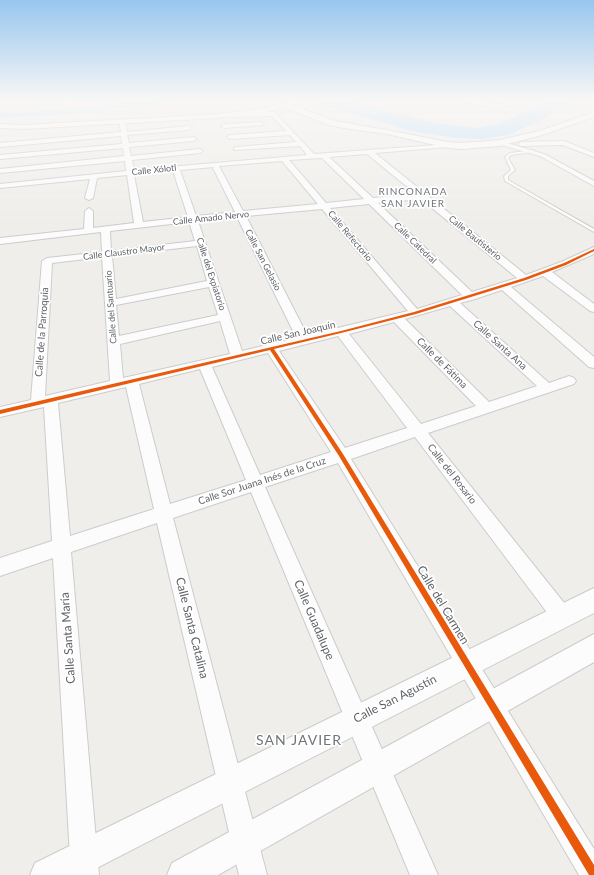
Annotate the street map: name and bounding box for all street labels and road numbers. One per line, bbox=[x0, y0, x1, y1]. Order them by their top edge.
street label: Calle Xólotl bbox=[131, 162, 177, 178]
street label: Calle Refectorio bbox=[326, 208, 374, 264]
street label: Calle Amado Nervo bbox=[172, 209, 250, 227]
street label: Calle Bautisterio bbox=[446, 213, 504, 263]
street label: Calle Catedral bbox=[391, 220, 439, 266]
street label: Calle San Gelasio bbox=[243, 228, 283, 292]
street label: Calle del Expiatorio bbox=[194, 236, 228, 312]
street label: Calle Claustro Mayor bbox=[82, 242, 166, 262]
street label: Calle del Santuario bbox=[103, 270, 119, 344]
street label: Calle de la Parroquia bbox=[33, 287, 51, 377]
street label: Calle Santa Ana bbox=[471, 318, 529, 372]
street label: Calle San Joaquín bbox=[259, 319, 337, 347]
street label: Calle de Fátima bbox=[414, 335, 470, 391]
street label: Calle del Rosario bbox=[425, 442, 479, 506]
street label: Calle Sor Juana Inés de la Cruz bbox=[197, 455, 327, 507]
street label: Calle del Carmen bbox=[414, 563, 472, 647]
street label: Calle Santa Catalina bbox=[172, 576, 212, 680]
street label: Calle Guadalupe bbox=[291, 578, 337, 662]
street label: Calle Santa María bbox=[58, 592, 78, 684]
street label: Calle San Agustín bbox=[351, 672, 439, 726]

